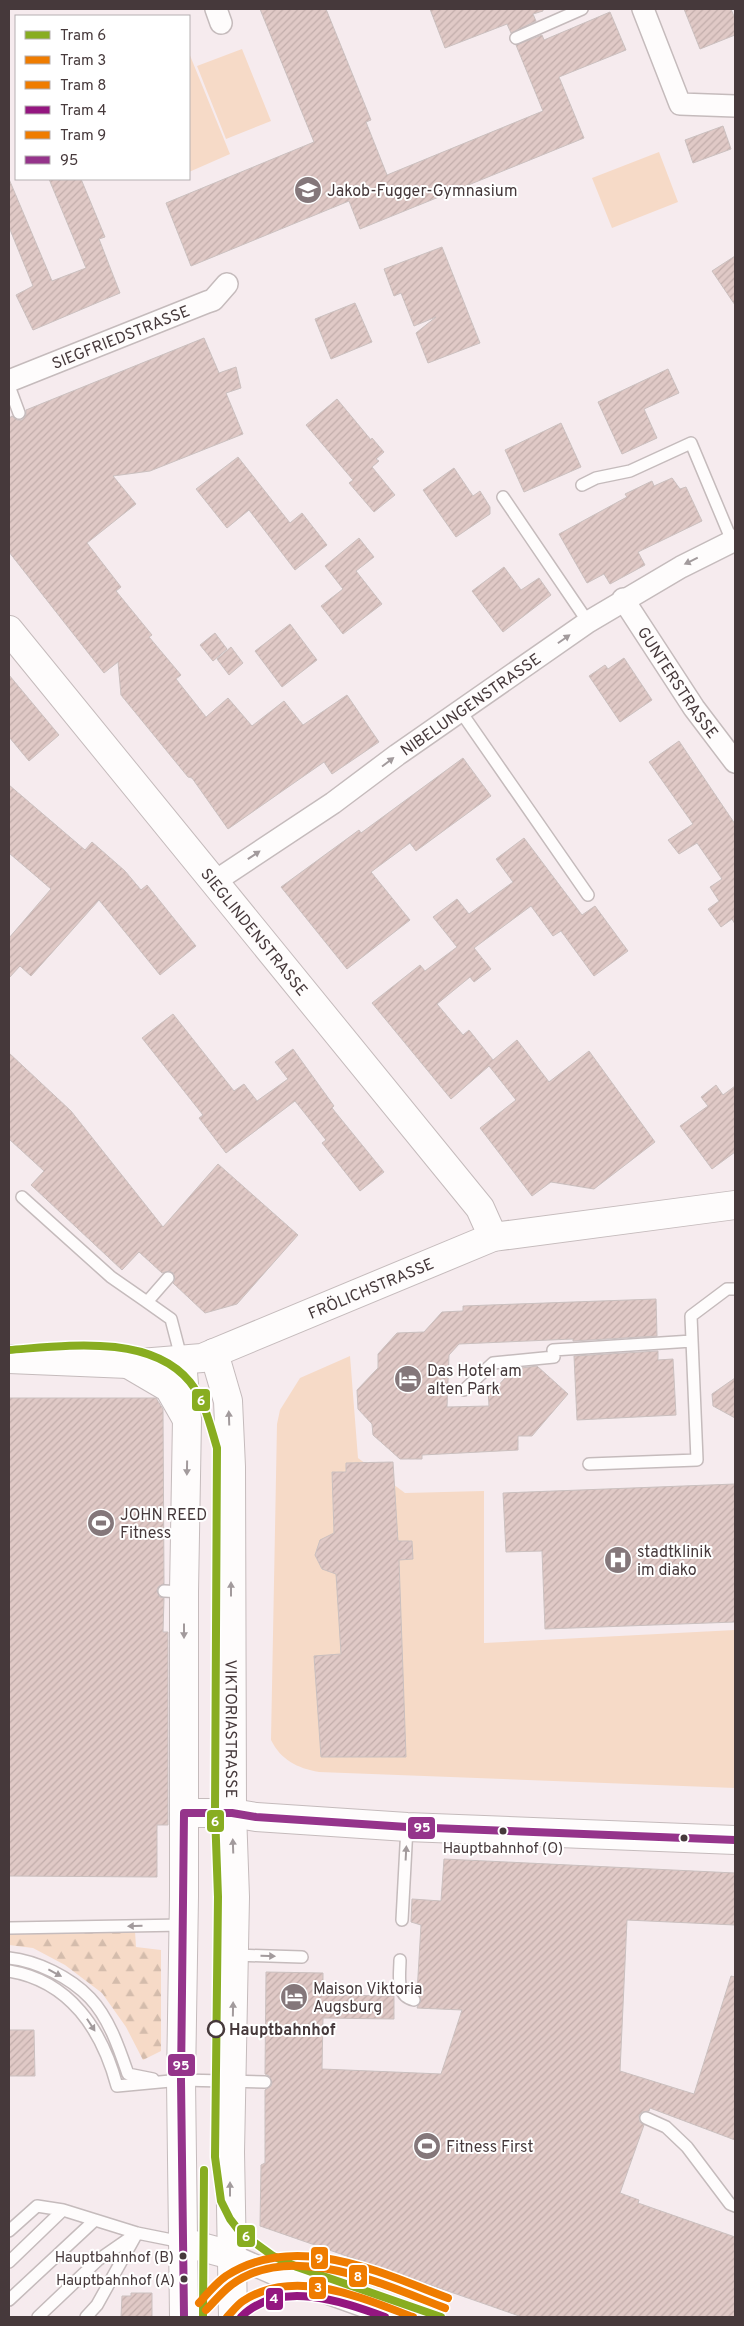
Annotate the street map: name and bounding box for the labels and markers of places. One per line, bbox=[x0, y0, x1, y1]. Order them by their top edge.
school or university icon: Jakob-Fugger-Gymnasium bbox=[293, 175, 323, 205]
place label: Jakob-Fugger-Gymnasium bbox=[327, 182, 518, 202]
place label: Das Hotel am alten Park bbox=[427, 1362, 522, 1400]
hotel icon: Das Hotel am alten Park bbox=[393, 1364, 423, 1394]
place label: JOHN REED Fitness bbox=[120, 1506, 207, 1544]
sports icon: JOHN REED Fitness bbox=[86, 1508, 116, 1538]
place label: stadtklinik im diako bbox=[637, 1543, 712, 1581]
hospital icon: stadtklinik im diako bbox=[603, 1545, 633, 1575]
marker: Hauptbahnhof (O) bbox=[498, 1826, 508, 1836]
unlabelled marker bbox=[679, 1833, 689, 1843]
place label: Hauptbahnhof (O) bbox=[443, 1840, 563, 1859]
place label: Maison Viktoria Augsburg bbox=[313, 1980, 422, 2018]
hotel icon: Maison Viktoria Augsburg bbox=[279, 1982, 309, 2012]
marker: Hauptbahnhof bbox=[207, 2020, 225, 2038]
place label: Hauptbahnhof bbox=[229, 2021, 336, 2041]
sports icon: Fitness First bbox=[412, 2131, 442, 2161]
place label: Fitness First bbox=[446, 2138, 533, 2158]
place label: Hauptbahnhof (B) bbox=[55, 2249, 174, 2268]
marker: Hauptbahnhof (B) bbox=[178, 2251, 188, 2261]
place label: Hauptbahnhof (A) bbox=[56, 2272, 175, 2291]
marker: Hauptbahnhof (A) bbox=[179, 2274, 189, 2284]

